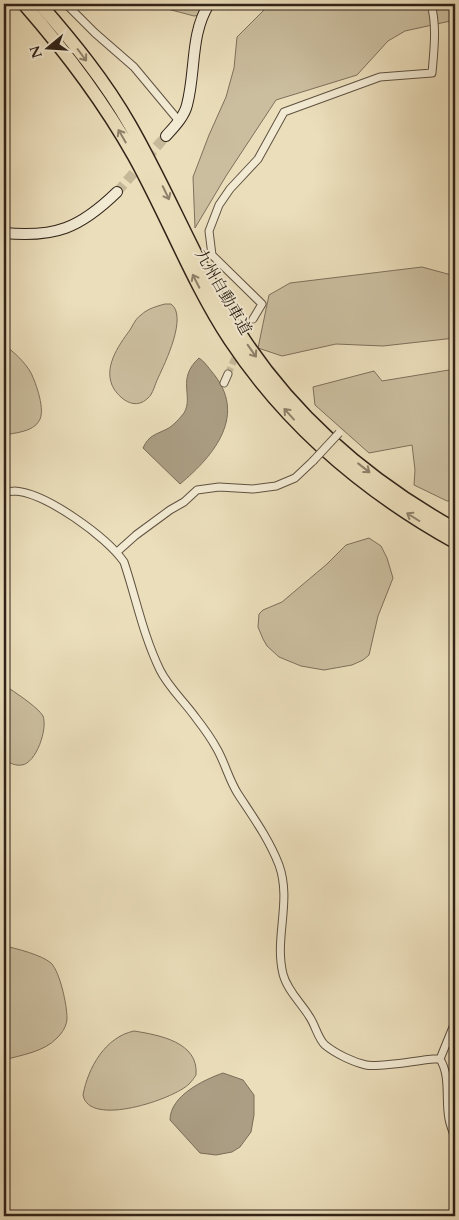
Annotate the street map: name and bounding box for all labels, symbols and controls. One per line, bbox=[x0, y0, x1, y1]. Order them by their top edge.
north arrow bbox=[22, 22, 72, 72]
text: N bbox=[25, 43, 47, 61]
one-way arrow bbox=[77, 48, 87, 62]
one-way arrow bbox=[117, 129, 127, 144]
one-way arrow bbox=[162, 185, 171, 200]
street label: 九州自動車道 bbox=[189, 245, 257, 339]
one-way arrow bbox=[191, 273, 201, 288]
one-way arrow bbox=[247, 344, 257, 358]
one-way arrow bbox=[283, 407, 294, 420]
one-way arrow bbox=[357, 463, 370, 474]
one-way arrow bbox=[406, 512, 420, 523]

